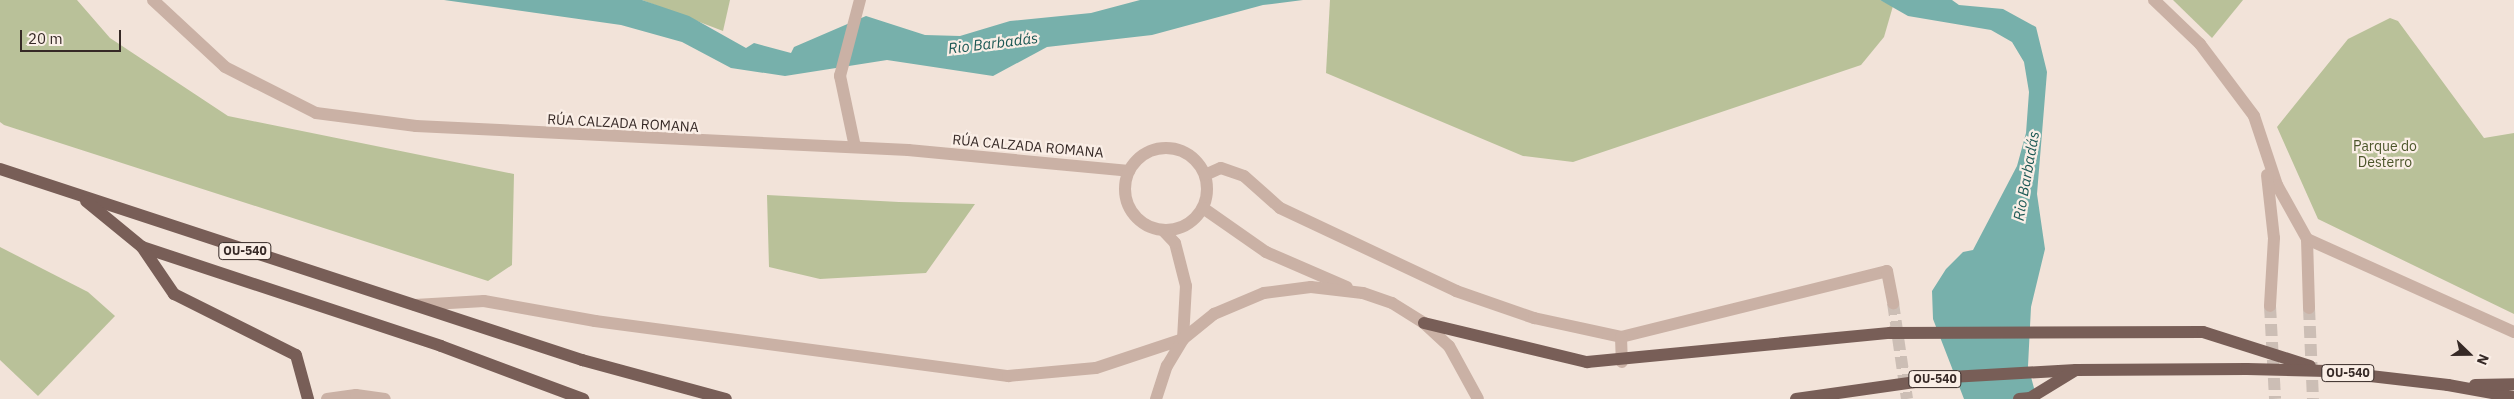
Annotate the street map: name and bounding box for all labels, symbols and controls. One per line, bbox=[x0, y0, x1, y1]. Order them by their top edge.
scale bar bbox=[22, 20, 124, 52]
text: 20 m bbox=[28, 29, 63, 48]
water label: Rio Barbadás bbox=[947, 29, 1039, 57]
street label: RÚA CALZADA ROMANA bbox=[547, 111, 699, 135]
water label: Rio Barbadás bbox=[2009, 130, 2043, 222]
street label: RÚA CALZADA ROMANA bbox=[952, 131, 1104, 161]
park label: Parque do Desterro bbox=[2353, 138, 2417, 170]
road number: OU-540 bbox=[218, 242, 272, 260]
north arrow bbox=[2444, 329, 2494, 379]
text: N bbox=[2473, 352, 2493, 368]
road number: OU-540 bbox=[2320, 363, 2376, 382]
road number: OU-540 bbox=[1908, 369, 1962, 388]

